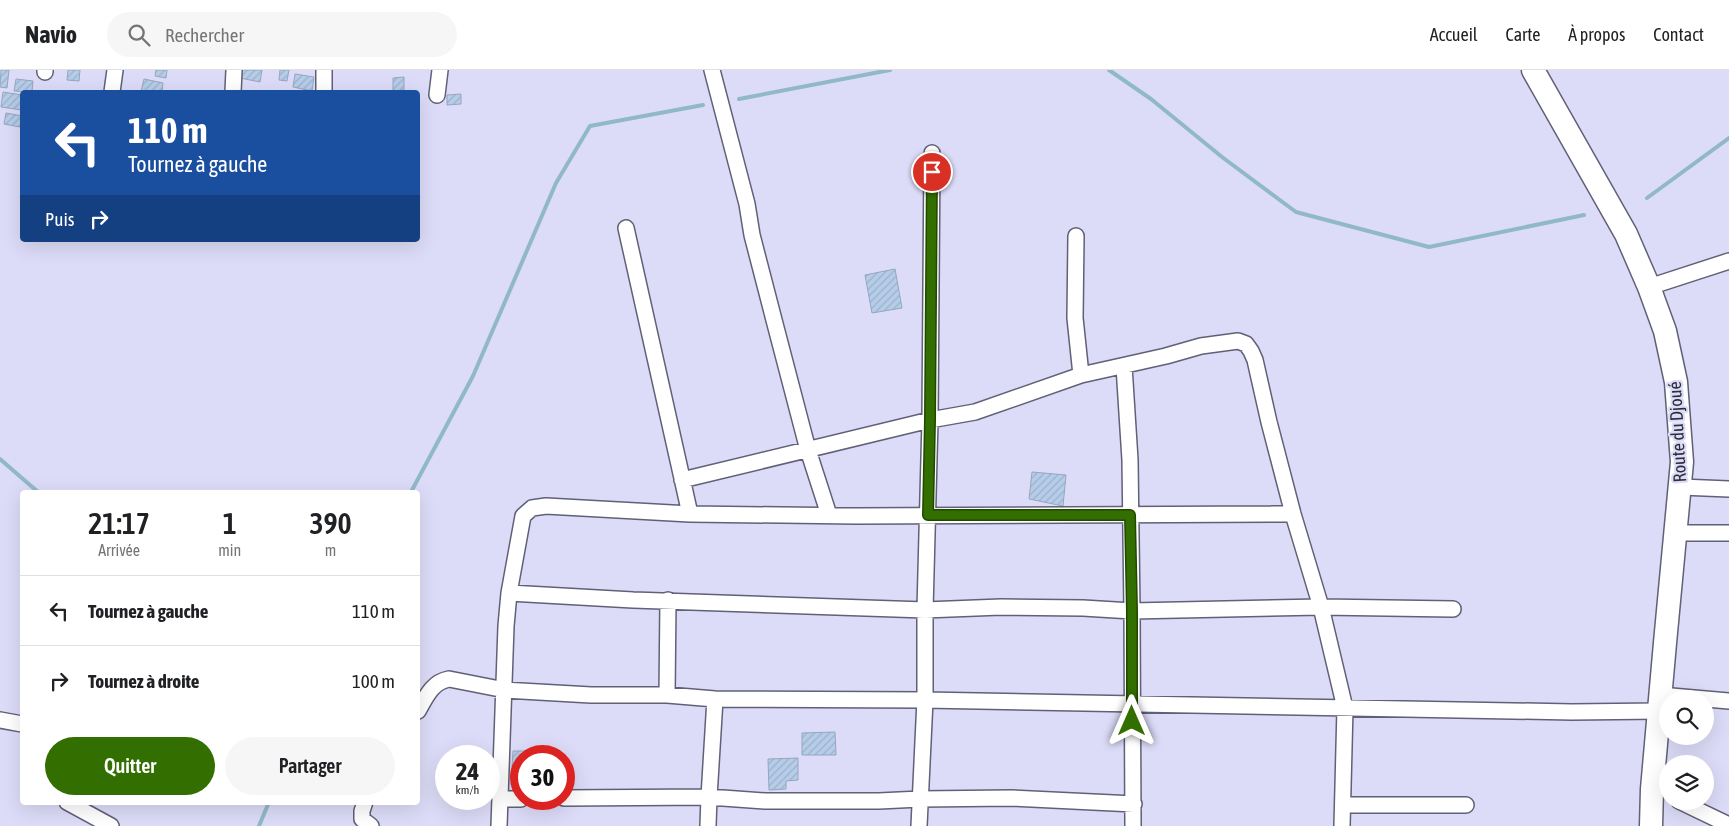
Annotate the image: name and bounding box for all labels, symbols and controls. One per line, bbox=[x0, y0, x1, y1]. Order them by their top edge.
search box bbox=[107, 12, 457, 57]
text: Navio bbox=[25, 21, 77, 48]
icon: search bbox=[125, 21, 153, 49]
text: Rechercher bbox=[165, 24, 244, 46]
text: Accueil bbox=[1430, 24, 1478, 45]
text: Carte bbox=[1506, 24, 1540, 45]
text: À propos bbox=[1568, 24, 1625, 45]
text: Contact bbox=[1653, 24, 1704, 45]
icon: left bbox=[45, 110, 110, 175]
text: 110 m bbox=[128, 110, 207, 150]
text: Tournez à gauche bbox=[128, 151, 267, 177]
pin bbox=[911, 151, 953, 193]
icon: arrive bbox=[918, 158, 946, 186]
icon: right bbox=[85, 205, 113, 233]
text: Puis bbox=[45, 208, 75, 230]
street label: Route du Djoué bbox=[1664, 381, 1690, 483]
text: 21:17 bbox=[88, 506, 150, 540]
text: 1 bbox=[223, 506, 237, 540]
text: 390 bbox=[309, 506, 352, 540]
text: Arrivée bbox=[98, 541, 140, 559]
text: min bbox=[218, 541, 241, 559]
text: m bbox=[325, 541, 336, 559]
icon: left bbox=[45, 597, 73, 625]
text: Tournez à gauche bbox=[88, 600, 208, 622]
text: 110 m bbox=[352, 600, 395, 622]
icon: right bbox=[45, 667, 73, 695]
text: Tournez à droite bbox=[88, 670, 199, 692]
text: 100 m bbox=[352, 670, 395, 692]
map controls bbox=[1659, 690, 1714, 810]
button: search bbox=[1659, 690, 1714, 745]
position arrow bbox=[1105, 694, 1157, 746]
button: Quitter bbox=[45, 737, 215, 795]
button: Partager bbox=[225, 737, 395, 795]
speed limit sign: 30 bbox=[510, 745, 575, 810]
button: layers bbox=[1659, 755, 1714, 810]
text: 24 bbox=[456, 757, 479, 785]
text: km/h bbox=[456, 783, 479, 797]

